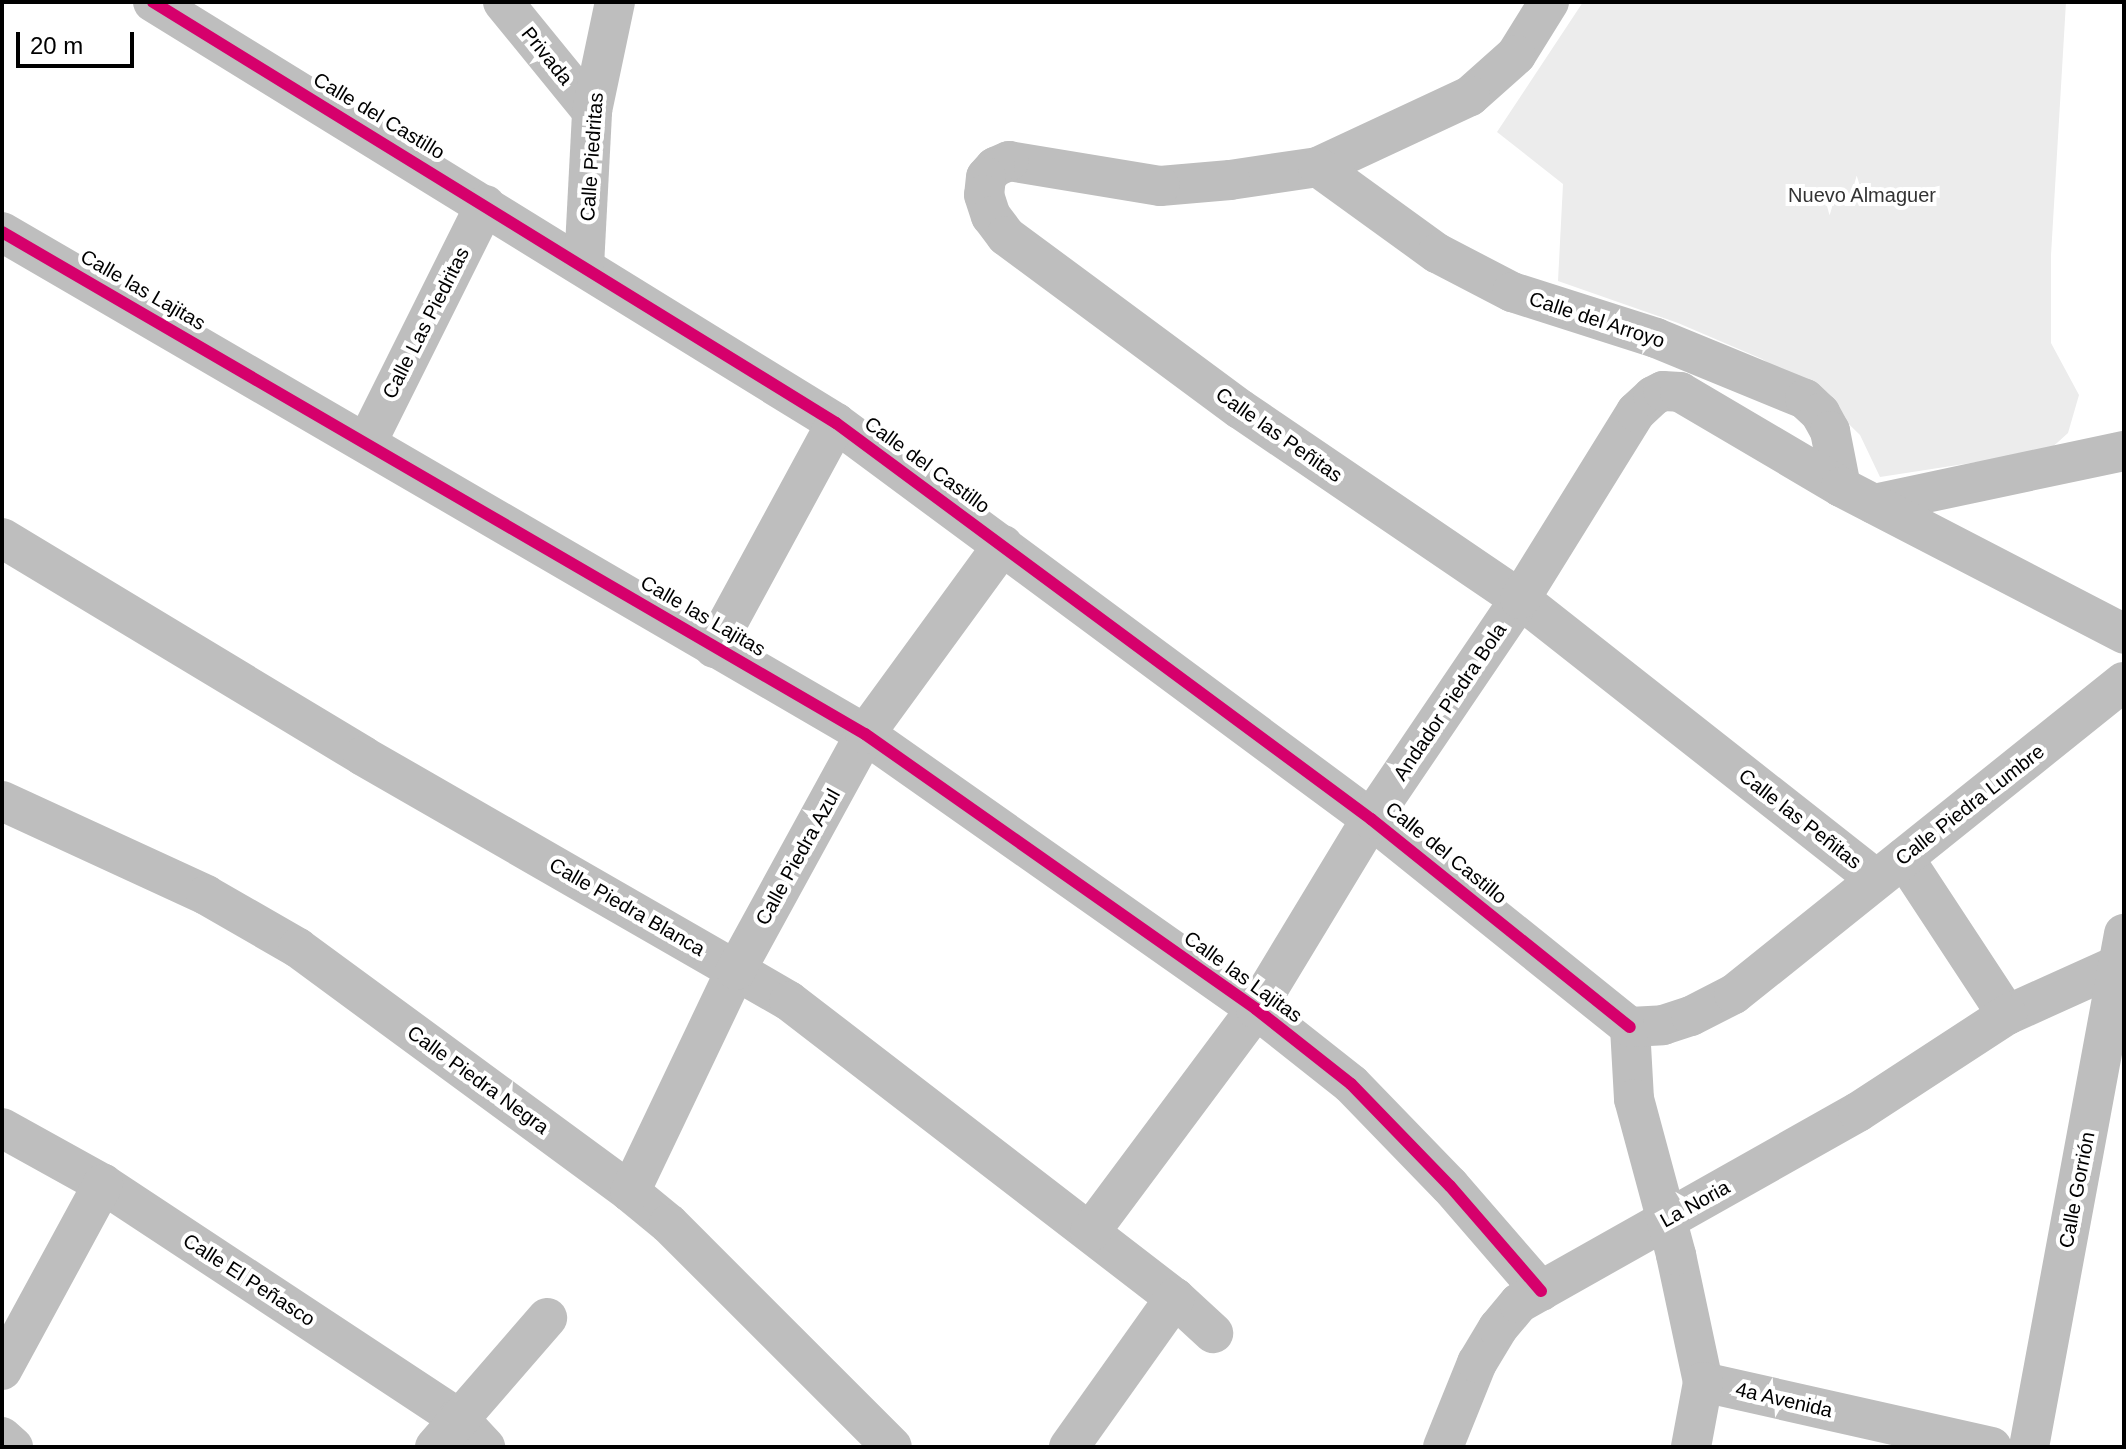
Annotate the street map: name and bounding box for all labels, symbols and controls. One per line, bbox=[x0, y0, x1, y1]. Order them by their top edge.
scale bar bbox=[20, 16, 138, 66]
street label: Privada bbox=[516, 22, 578, 90]
text: 20 m bbox=[30, 32, 83, 59]
street label: Calle del Castillo bbox=[309, 67, 449, 165]
street label: Calle Piedritas bbox=[576, 92, 608, 222]
park label: Nuevo Almaguer bbox=[1788, 183, 1936, 207]
street label: Calle Las Piedritas bbox=[377, 243, 475, 403]
street label: Calle las Lajitas bbox=[76, 245, 210, 335]
street label: Calle del Arroyo bbox=[1526, 287, 1668, 353]
street label: Calle las Peñitas bbox=[1211, 382, 1347, 488]
street label: Calle del Castillo bbox=[860, 412, 994, 518]
street label: Calle las Lajitas bbox=[636, 571, 770, 661]
street label: Andador Piedra Bola bbox=[1388, 619, 1512, 785]
street label: Calle Piedra Lumbre bbox=[1891, 739, 2049, 871]
street label: Calle las Peñitas bbox=[1734, 764, 1866, 874]
street label: Calle Piedra Azul bbox=[750, 784, 846, 930]
street label: Calle del Castillo bbox=[1381, 797, 1511, 909]
street label: Calle Piedra Blanca bbox=[545, 853, 709, 961]
street label: Calle las Lajitas bbox=[1179, 926, 1307, 1028]
street label: Calle Piedra Negra bbox=[403, 1021, 553, 1139]
street label: Calle Gorrión bbox=[2054, 1130, 2100, 1250]
street label: La Noria bbox=[1656, 1175, 1734, 1233]
street label: Calle El Peñasco bbox=[179, 1228, 319, 1332]
street label: 4a Avenida bbox=[1733, 1377, 1835, 1423]

